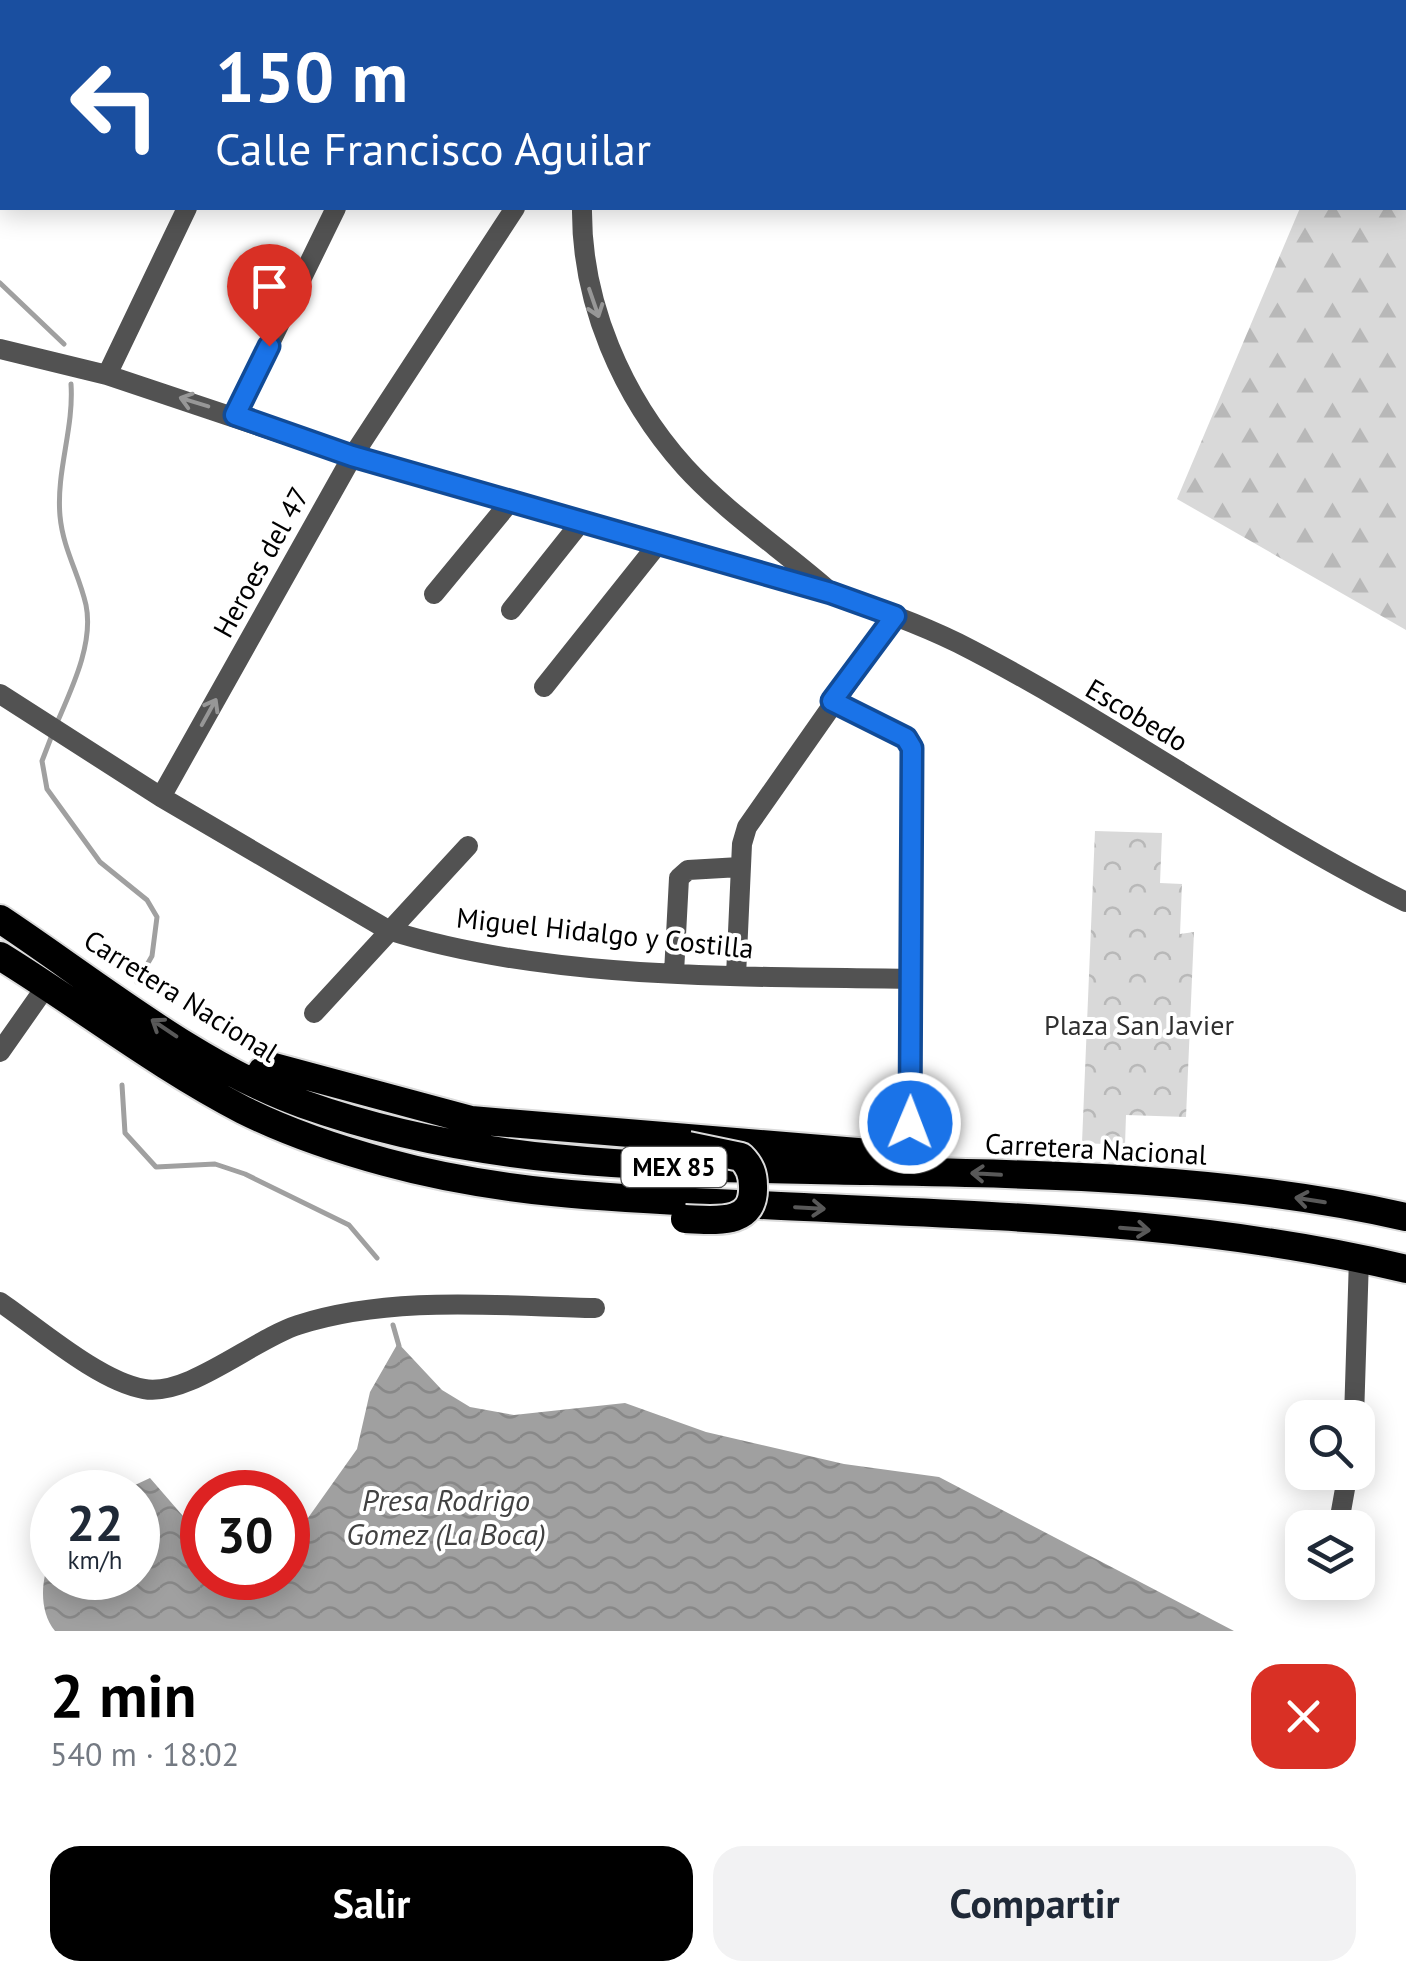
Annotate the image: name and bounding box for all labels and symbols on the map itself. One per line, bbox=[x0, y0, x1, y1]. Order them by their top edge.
pin bbox=[227, 244, 312, 347]
one-way arrow bbox=[586, 287, 604, 319]
one-way arrow bbox=[178, 392, 210, 410]
street label: Heroes del 47 bbox=[204, 480, 317, 644]
street label: Escobedo bbox=[1079, 670, 1195, 760]
one-way arrow bbox=[199, 698, 219, 727]
street label: Miguel Hidalgo y Costilla bbox=[455, 898, 756, 967]
street label: Carretera Nacional bbox=[77, 921, 285, 1070]
park label: Plaza San Javier bbox=[1044, 1006, 1234, 1043]
one-way arrow bbox=[150, 1017, 178, 1038]
position arrow bbox=[858, 1071, 962, 1175]
street label: Carretera Nacional bbox=[984, 1124, 1208, 1173]
road number: MEX 85 bbox=[622, 1147, 726, 1187]
one-way arrow bbox=[971, 1165, 1003, 1184]
one-way arrow bbox=[1294, 1190, 1327, 1208]
one-way arrow bbox=[794, 1198, 826, 1217]
one-way arrow bbox=[1118, 1219, 1150, 1238]
speed limit sign: 30 bbox=[180, 1470, 310, 1600]
water label: Presa Rodrigo Gomez (La Boca) bbox=[346, 1480, 546, 1553]

